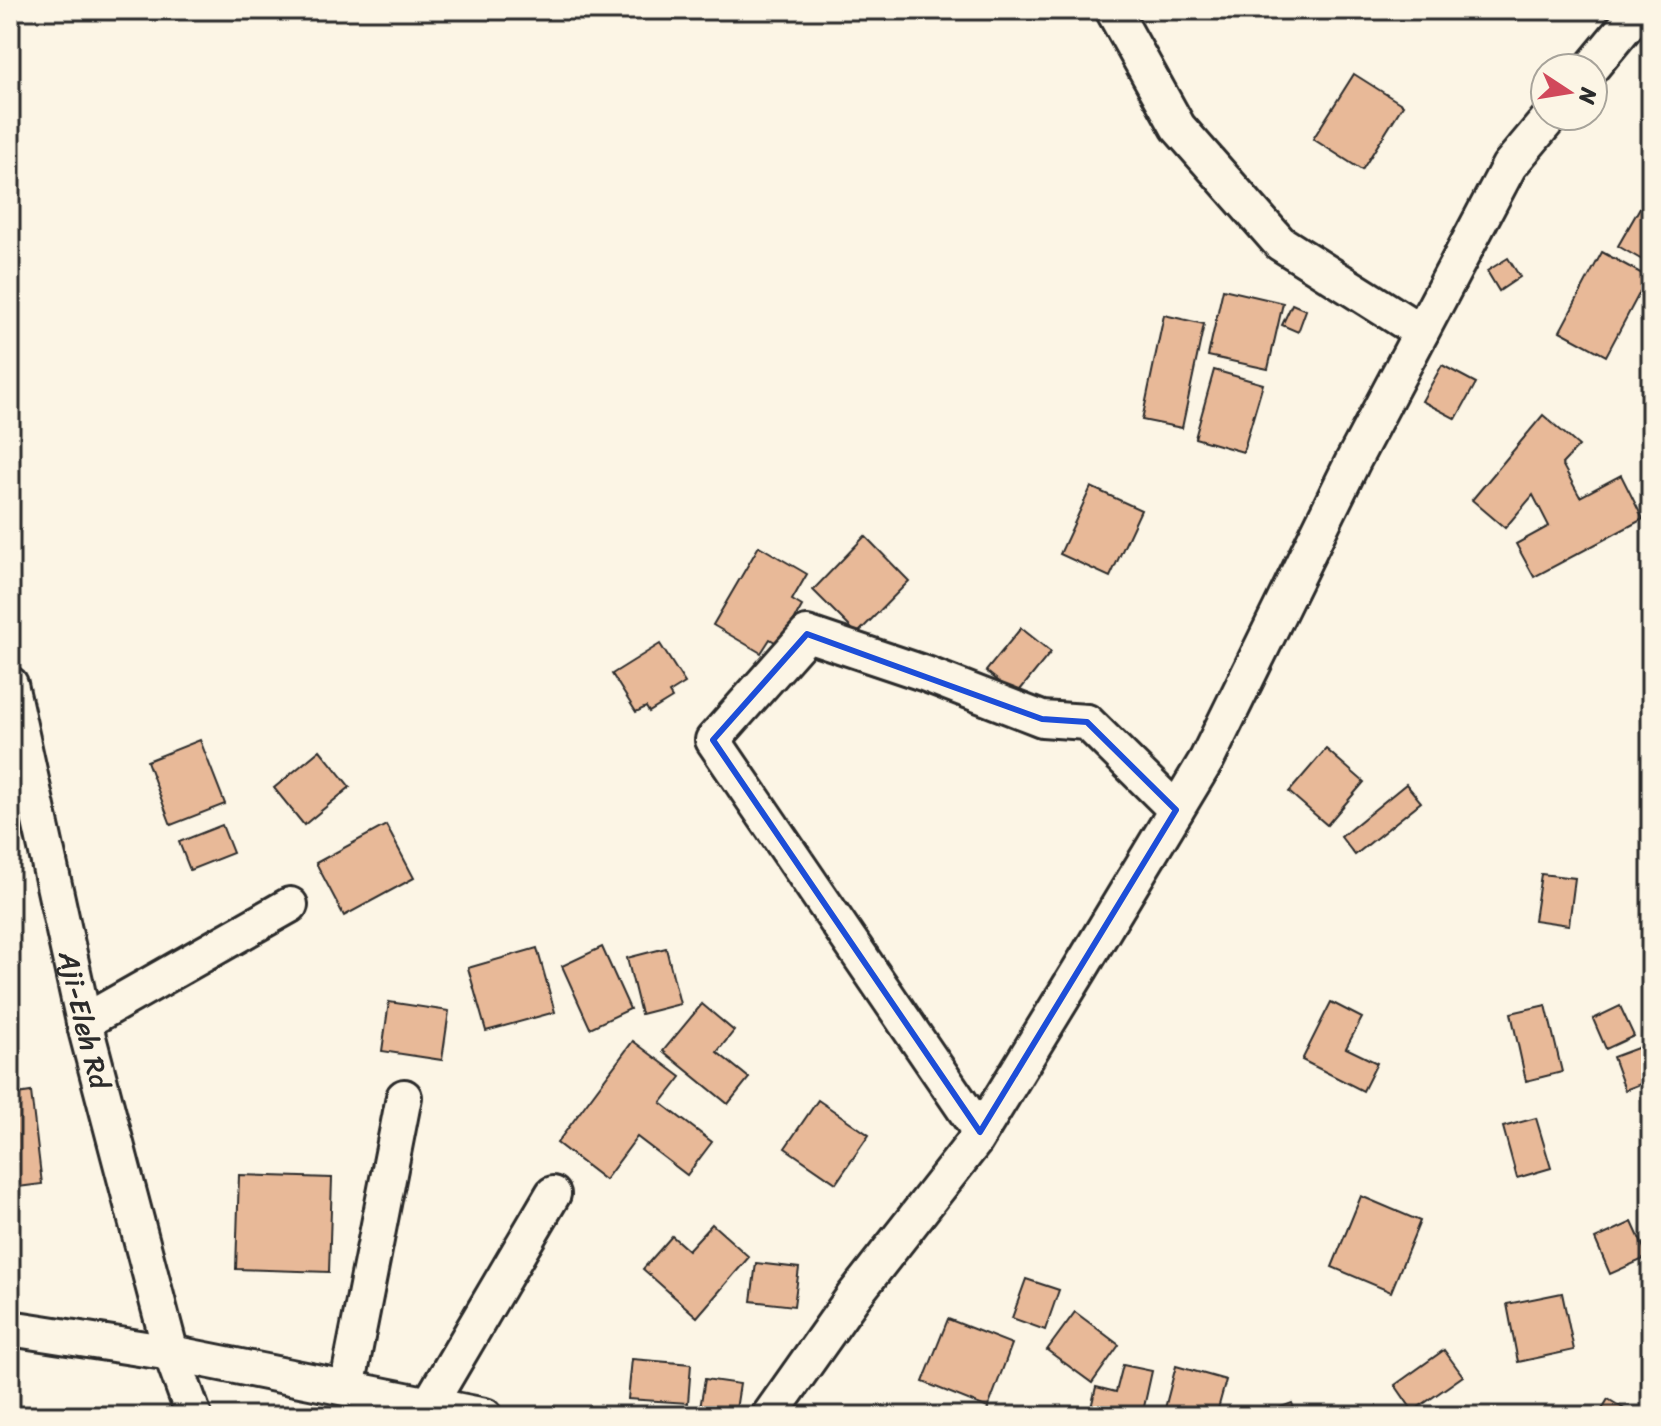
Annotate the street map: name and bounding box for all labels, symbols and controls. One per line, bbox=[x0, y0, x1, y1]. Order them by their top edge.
north arrow bbox=[1529, 52, 1609, 132]
text: N bbox=[1567, 84, 1609, 108]
street label: Aji-Eleh Rd bbox=[44, 946, 125, 1096]

